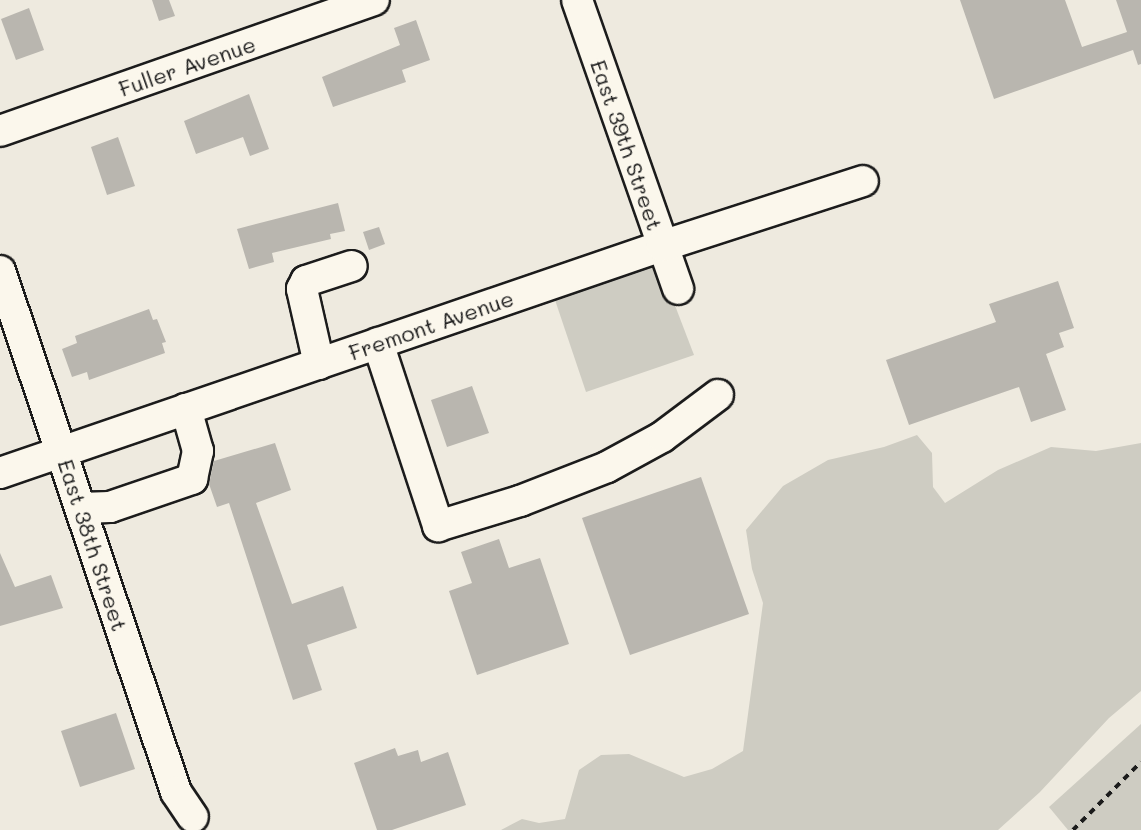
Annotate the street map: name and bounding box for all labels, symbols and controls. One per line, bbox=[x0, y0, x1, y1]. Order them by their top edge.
street label: Fuller Avenue bbox=[115, 30, 259, 102]
street label: East 39th Street bbox=[585, 56, 669, 234]
street label: Fremont Avenue bbox=[345, 284, 517, 366]
street label: East 38th Street bbox=[53, 456, 133, 634]

